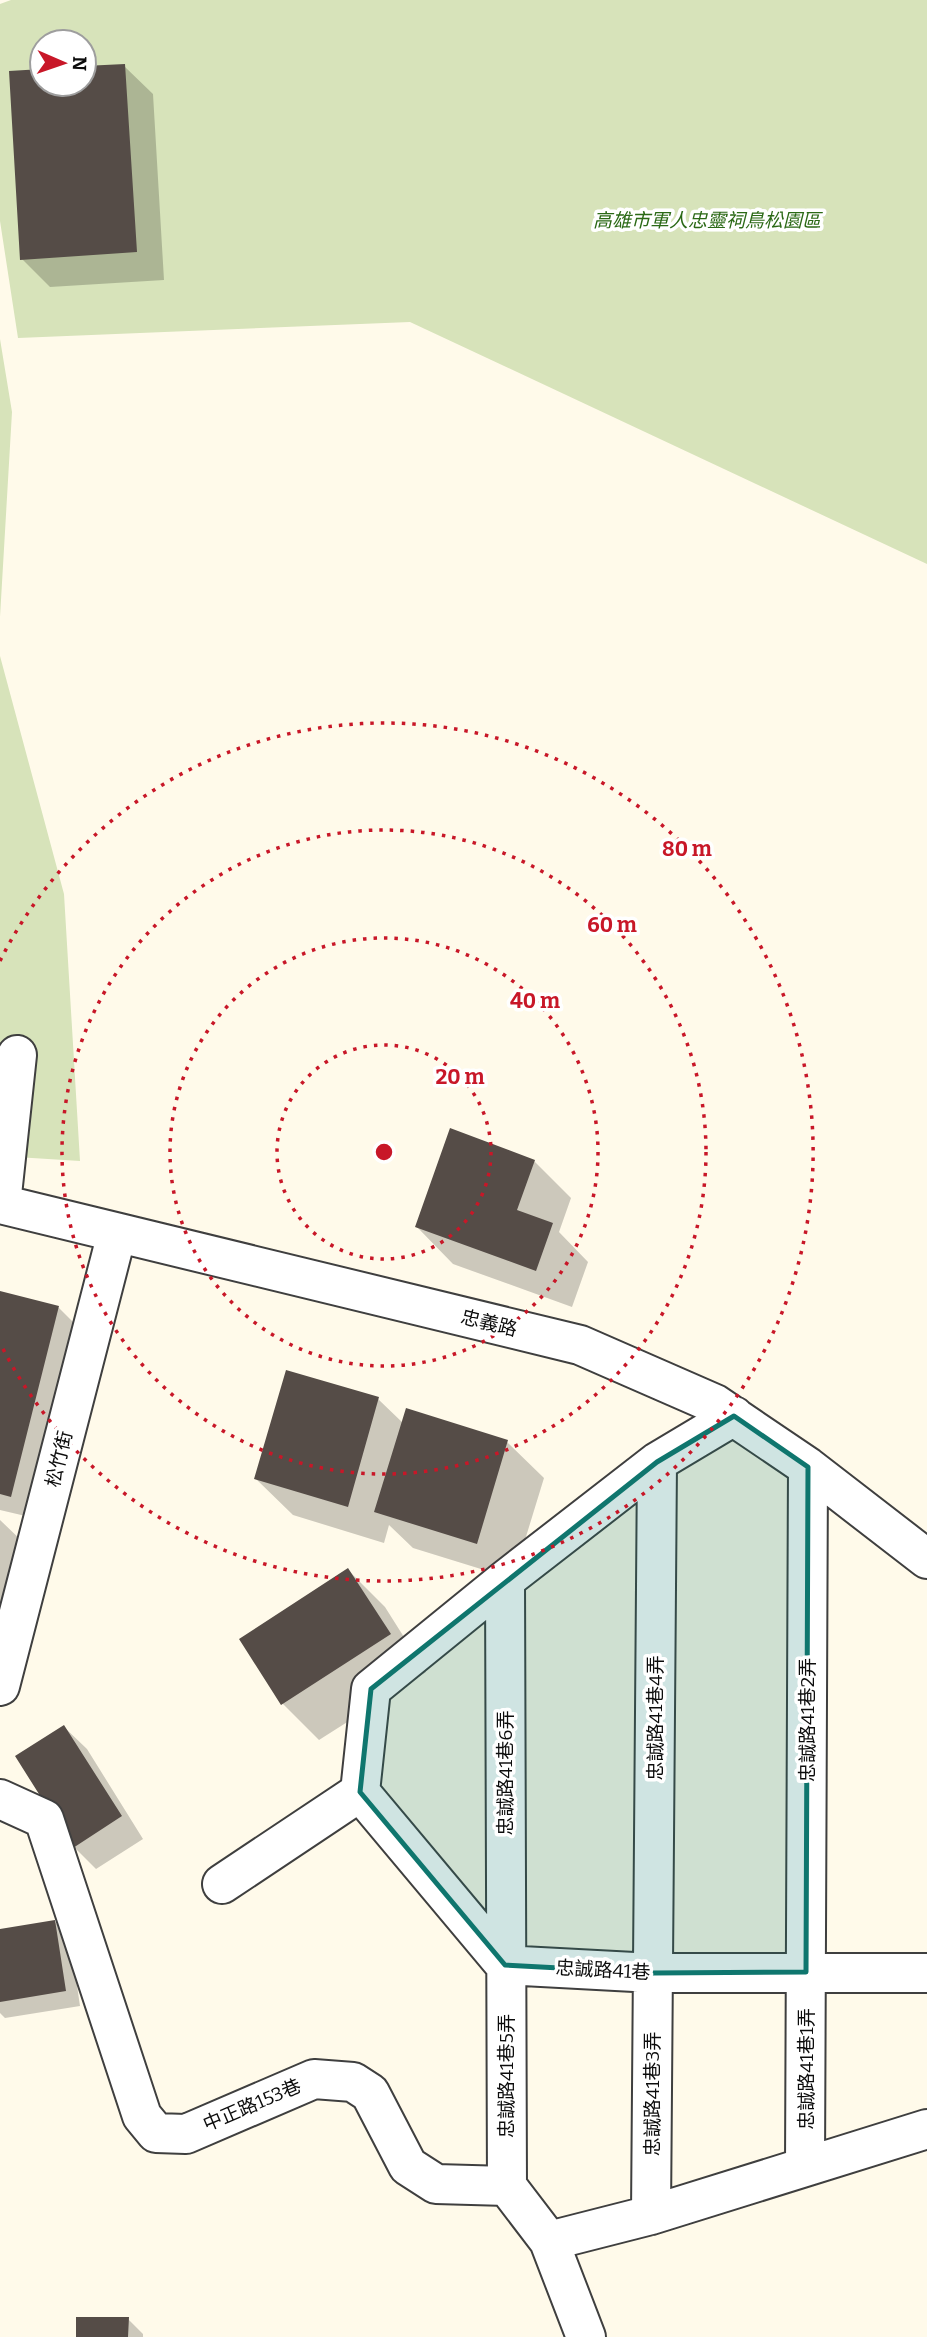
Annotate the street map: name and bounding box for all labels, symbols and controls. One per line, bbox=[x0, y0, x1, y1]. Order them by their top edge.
north arrow bbox=[28, 28, 98, 98]
text: N bbox=[68, 56, 91, 72]
park label: 高雄市軍人忠靈祠鳥松園區 bbox=[593, 209, 823, 232]
text: 80 m bbox=[662, 836, 712, 862]
text: 60 m bbox=[587, 912, 637, 938]
text: 40 m bbox=[510, 988, 560, 1014]
text: 20 m bbox=[436, 1064, 484, 1090]
centre of rings bbox=[372, 1140, 396, 1164]
street label: 忠義路 bbox=[459, 1305, 519, 1341]
street label: 松竹街 bbox=[41, 1429, 77, 1489]
street label: 忠誠路41巷4弄 bbox=[644, 1656, 667, 1780]
street label: 忠誠路41巷2弄 bbox=[796, 1658, 819, 1782]
street label: 忠誠路41巷6弄 bbox=[494, 1711, 517, 1835]
street label: 忠誠路41巷 bbox=[555, 1956, 651, 1984]
street label: 忠誠路41巷1弄 bbox=[795, 2008, 818, 2130]
street label: 忠誠路41巷5弄 bbox=[495, 2014, 518, 2138]
street label: 忠誠路41巷3弄 bbox=[641, 2032, 664, 2156]
street label: 中正路153巷 bbox=[200, 2074, 304, 2136]

